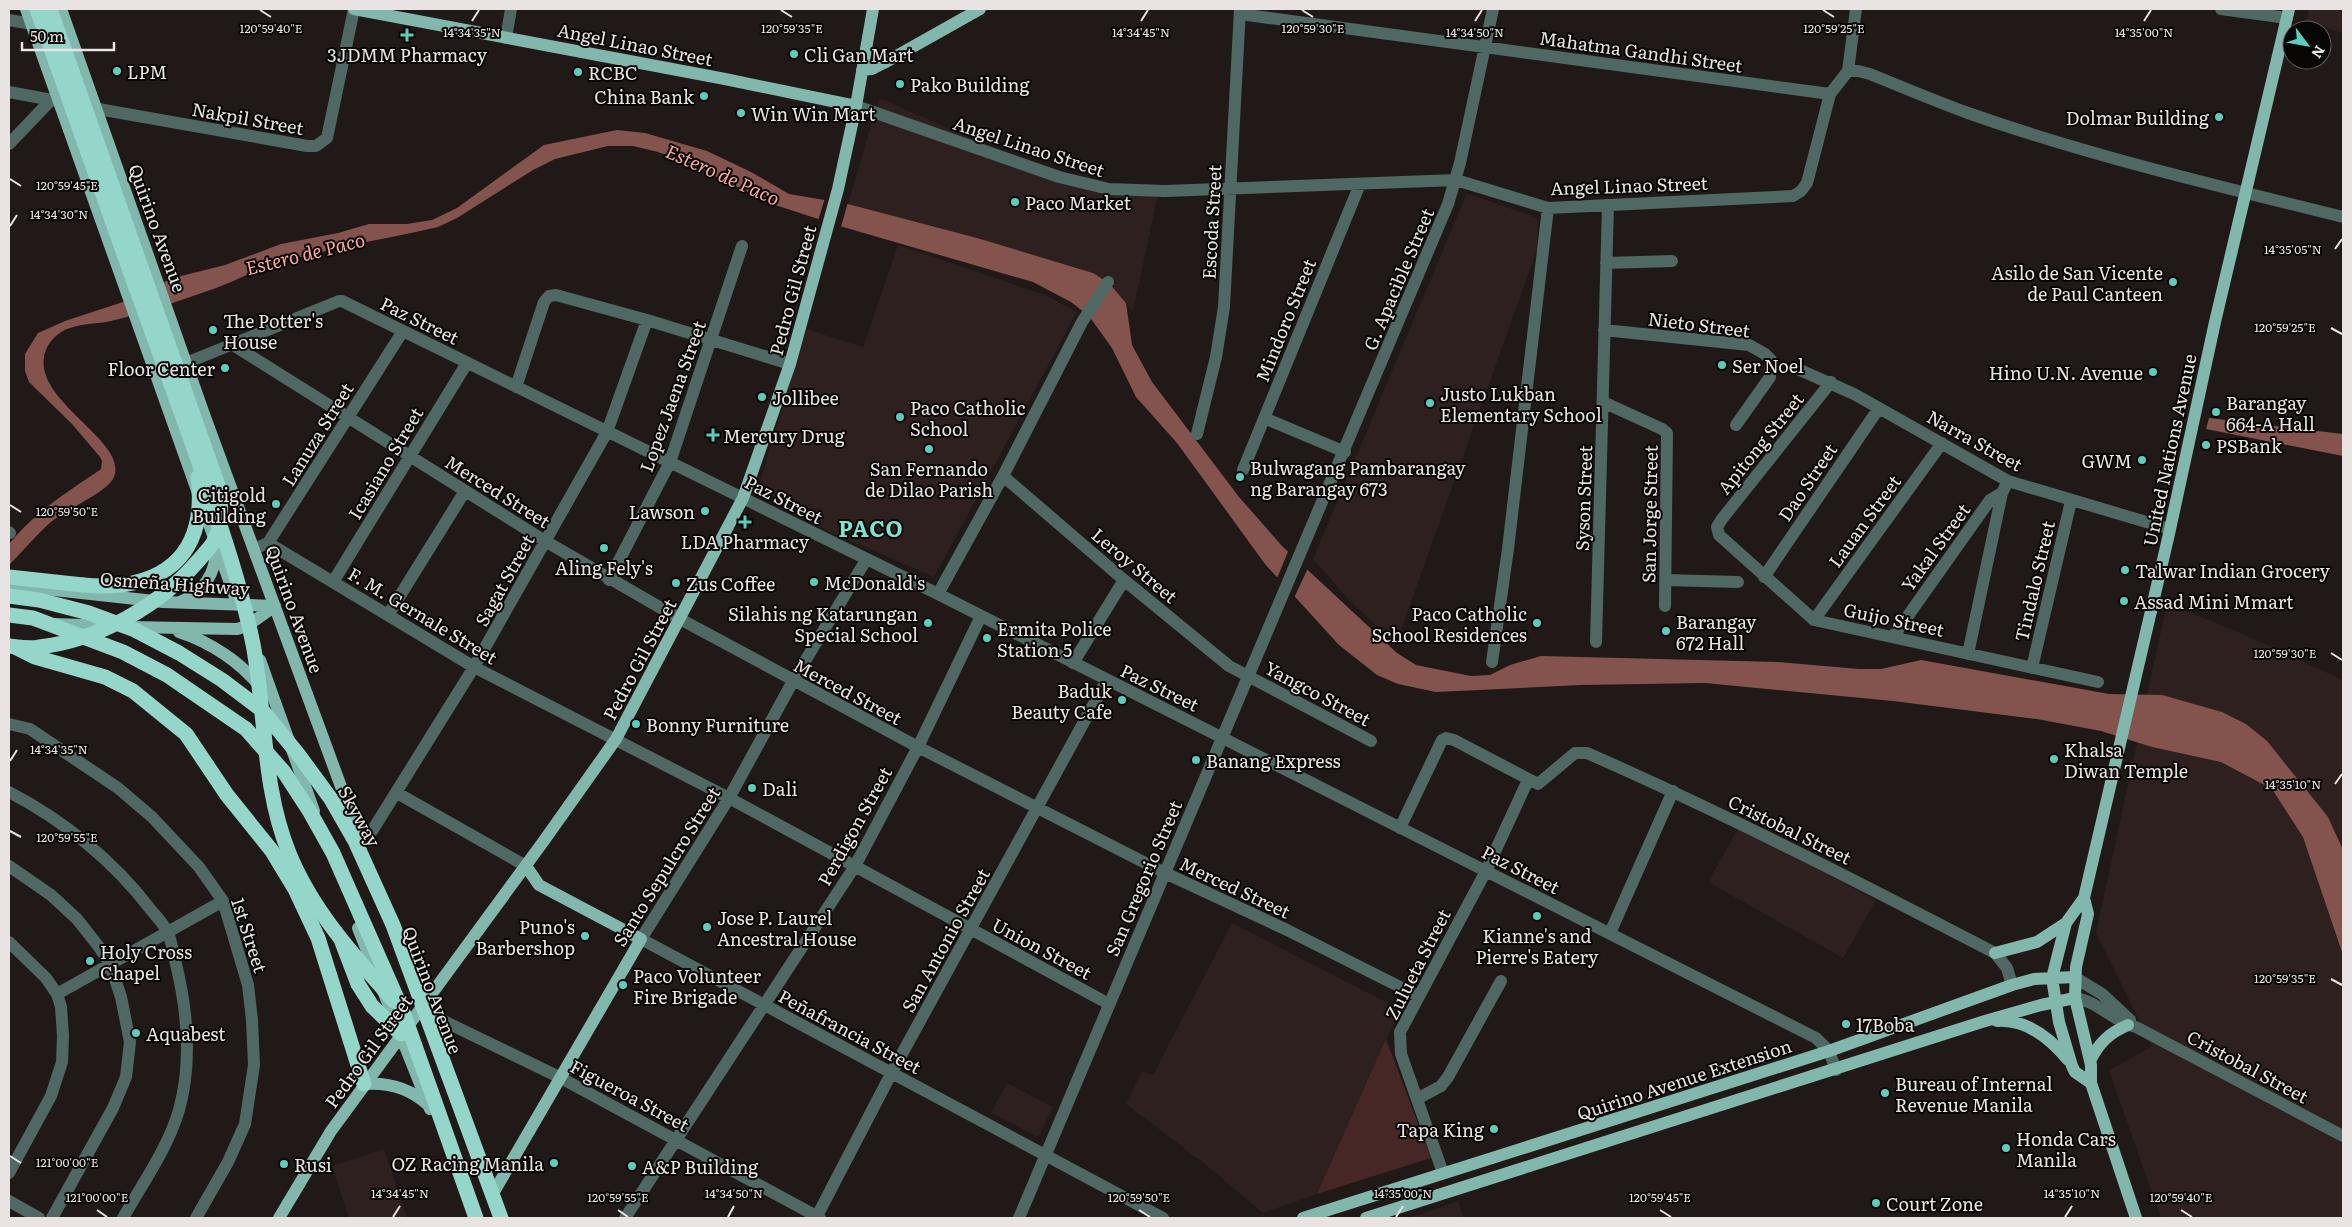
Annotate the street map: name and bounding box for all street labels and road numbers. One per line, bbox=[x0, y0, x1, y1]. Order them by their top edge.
street label: Angel Linao Street bbox=[555, 16, 716, 72]
street label: Mahatma Gandhi Street bbox=[1538, 23, 1745, 79]
street label: Nakpil Street bbox=[190, 95, 307, 141]
street label: Angel Linao Street bbox=[950, 109, 1109, 183]
street label: Quirino Avenue bbox=[122, 160, 194, 296]
street label: Escoda Street bbox=[1195, 163, 1228, 280]
street label: Angel Linao Street bbox=[1550, 169, 1709, 201]
street label: G. Apacible Street bbox=[1356, 203, 1440, 354]
street label: Pedro Gil Street bbox=[762, 221, 823, 358]
street label: Mindoro Street bbox=[1248, 254, 1322, 386]
street label: Paz Street bbox=[376, 289, 464, 351]
street label: Nieto Street bbox=[1647, 304, 1752, 344]
street label: Lopez Jaena Street bbox=[632, 316, 712, 475]
street label: United Nations Avenue bbox=[2135, 351, 2203, 549]
street label: Lanuza Street bbox=[274, 376, 360, 491]
street label: Apitong Street bbox=[1710, 386, 1810, 500]
street label: Icasiano Street bbox=[341, 401, 430, 524]
street label: Narra Street bbox=[1922, 403, 2028, 478]
street label: Dao Street bbox=[1771, 437, 1843, 526]
street label: Syson Street bbox=[1568, 444, 1598, 551]
street label: San Jorge Street bbox=[1634, 444, 1664, 583]
street label: Merced Street bbox=[440, 448, 556, 535]
street label: Paz Street bbox=[740, 468, 828, 531]
street label: Lauan Street bbox=[1821, 469, 1907, 573]
street label: Yakal Street bbox=[1894, 497, 1976, 596]
street label: Tindalo Street bbox=[2007, 517, 2061, 644]
street label: Leroy Street bbox=[1086, 521, 1184, 609]
street label: Sagat Street bbox=[468, 528, 541, 631]
street label: Quirino Avenue bbox=[259, 541, 331, 677]
street label: F. M. Gernale Street bbox=[343, 560, 503, 671]
street label: Osmeña Highway bbox=[99, 564, 251, 602]
street label: Pedro Gil Street bbox=[596, 593, 683, 725]
street label: Guijo Street bbox=[1841, 595, 1947, 643]
street label: Merced Street bbox=[789, 651, 908, 731]
street label: Yangco Street bbox=[1260, 654, 1377, 733]
street label: Paz Street bbox=[1116, 656, 1204, 718]
street label: Perdigon Street bbox=[810, 761, 898, 890]
street label: Skyway bbox=[332, 780, 388, 852]
street label: Santo Sepulcro Street bbox=[606, 780, 727, 951]
street label: Cristobal Street bbox=[1724, 787, 1857, 871]
street label: San Gregorio Street bbox=[1098, 795, 1188, 960]
street label: Paz Street bbox=[1477, 838, 1565, 901]
street label: Merced Street bbox=[1175, 850, 1296, 925]
street label: San Antonio Street bbox=[894, 862, 996, 1017]
street label: 1st Street bbox=[225, 894, 275, 977]
street label: Zulueta Street bbox=[1377, 903, 1457, 1024]
street label: Union Street bbox=[987, 910, 1097, 986]
street label: Quirino Avenue bbox=[396, 922, 470, 1058]
street label: Peñafrancia Street bbox=[774, 982, 927, 1080]
street label: Pedro Gil Street bbox=[318, 988, 419, 1113]
street label: Cristobal Street bbox=[2183, 1023, 2314, 1110]
street label: Quirino Avenue Extension bbox=[1573, 1031, 1795, 1127]
street label: Figueroa Street bbox=[566, 1052, 695, 1138]

